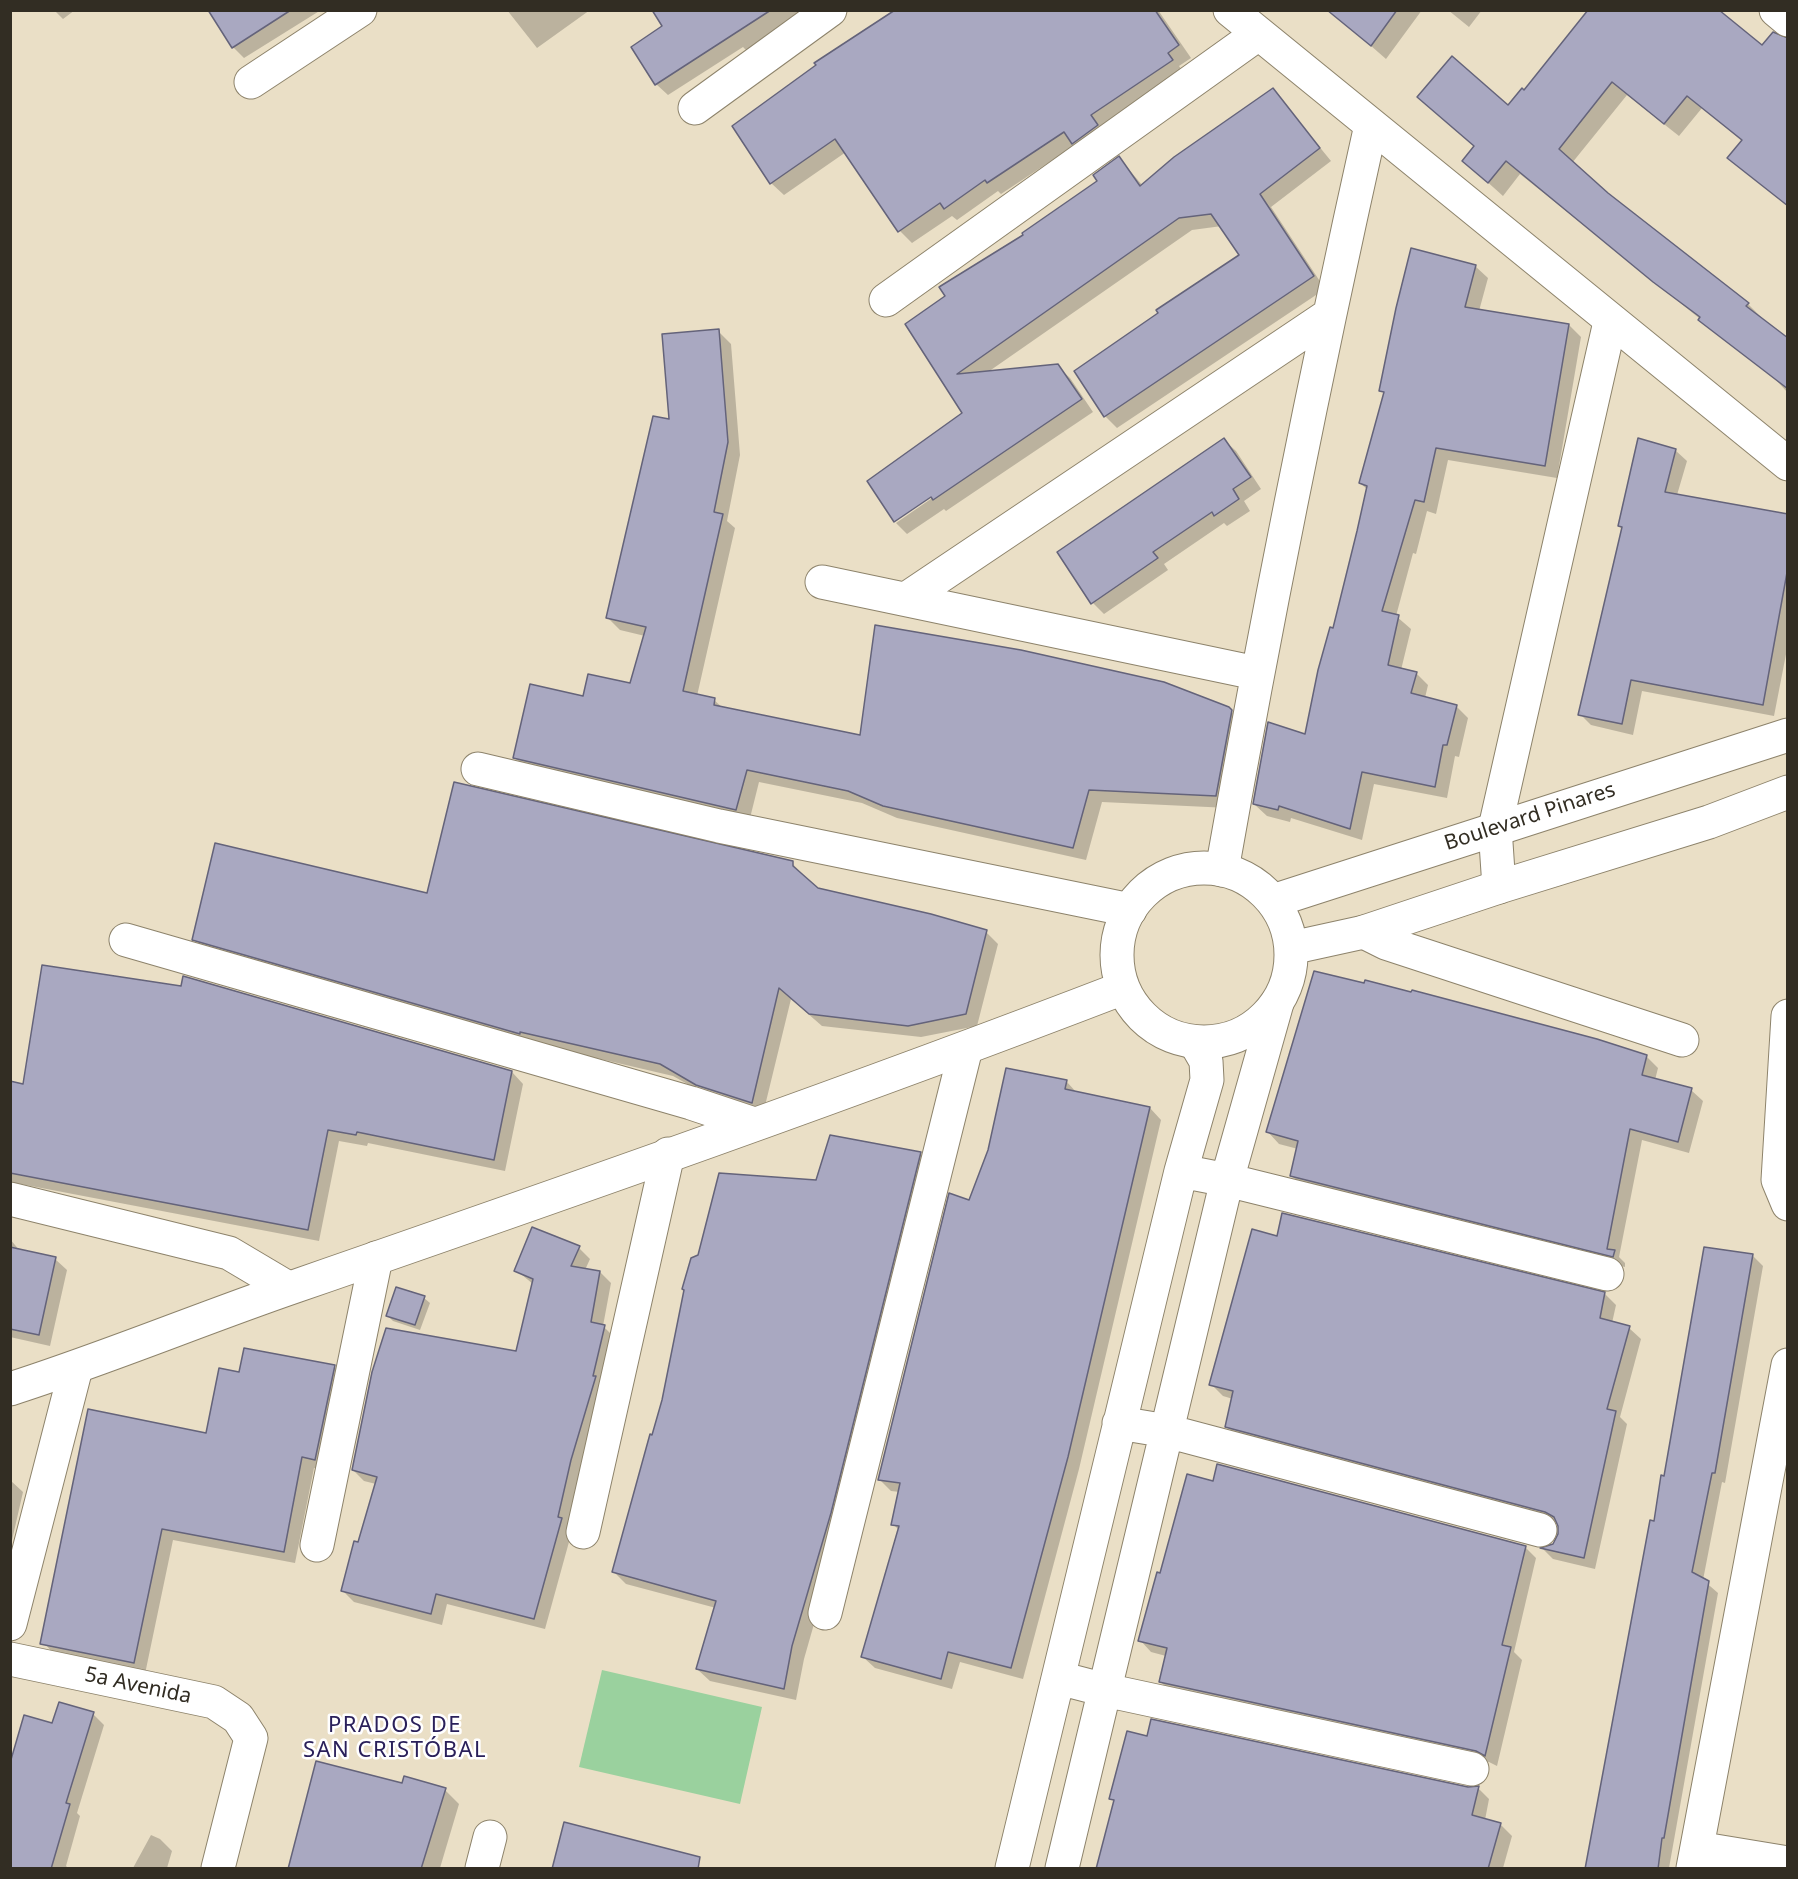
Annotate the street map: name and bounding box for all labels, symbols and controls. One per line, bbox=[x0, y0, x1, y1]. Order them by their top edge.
street label: Boulevard Pinares bbox=[1441, 777, 1619, 857]
street label: 5a Avenida bbox=[82, 1662, 194, 1710]
district label: PRADOS DE SAN CRISTÓBAL bbox=[303, 1713, 487, 1765]

